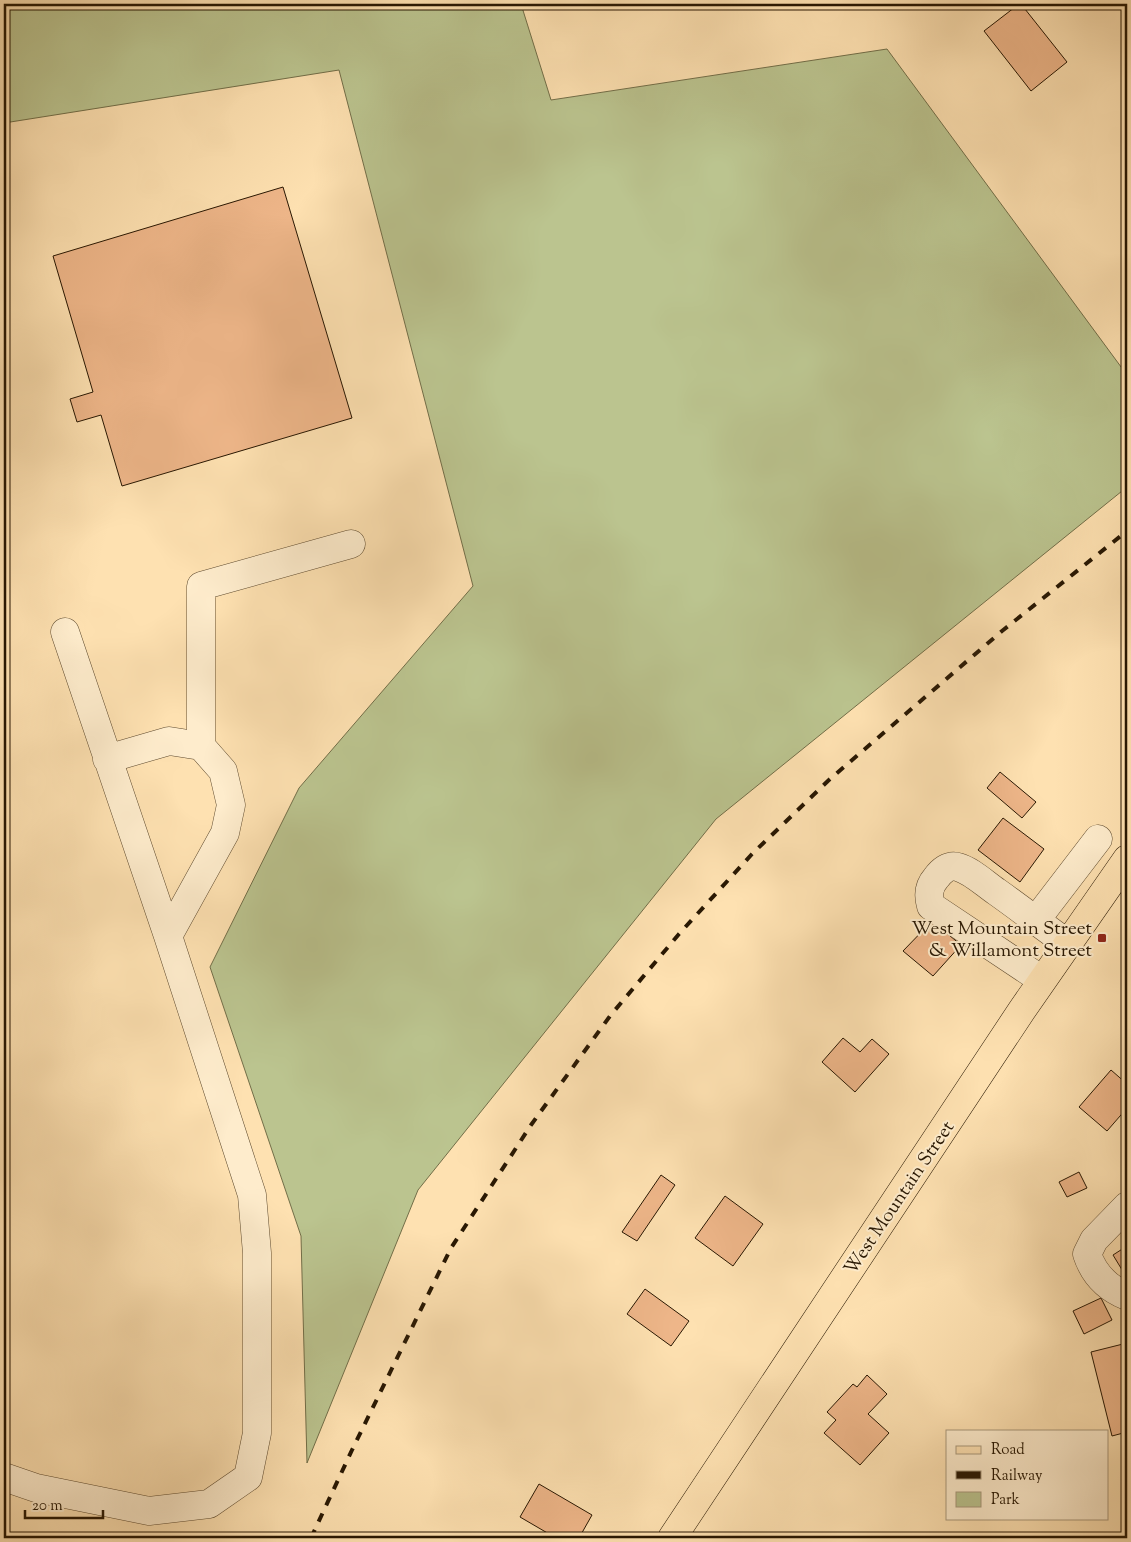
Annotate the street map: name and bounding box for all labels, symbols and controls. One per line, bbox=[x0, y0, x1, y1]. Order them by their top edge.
place label: West Mountain Street & Willamont Street bbox=[911, 916, 1093, 965]
marker: West Mountain Street & Willamont Street bbox=[1096, 932, 1108, 944]
street label: West Mountain Street bbox=[838, 1116, 962, 1281]
legend bbox=[946, 1430, 1108, 1520]
text: Road bbox=[991, 1440, 1025, 1461]
text: Railway bbox=[991, 1466, 1043, 1487]
scale bar bbox=[25, 1487, 102, 1519]
text: Park bbox=[991, 1490, 1020, 1511]
text: 20 m bbox=[32, 1496, 63, 1517]

